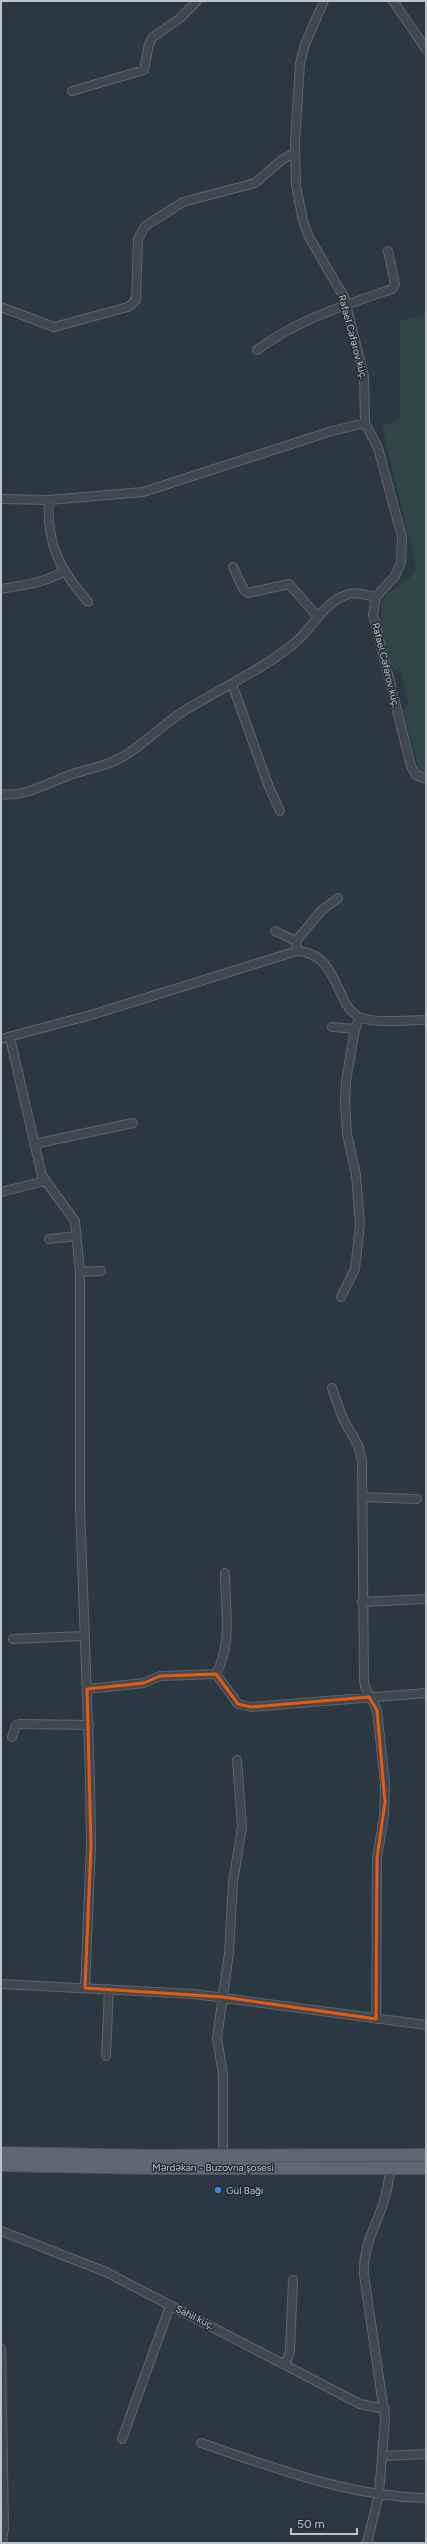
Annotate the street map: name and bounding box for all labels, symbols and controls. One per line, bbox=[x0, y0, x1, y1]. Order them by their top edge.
street label: Rafael Cəfərov küç. bbox=[335, 293, 371, 381]
street label: Rafael Cəfərov küç. bbox=[369, 621, 403, 709]
street label: Mərdəkan - Buzovna şosesi bbox=[152, 2161, 274, 2174]
place label: Gül Bağı bbox=[226, 2184, 263, 2197]
marker: Gül Bağı bbox=[213, 2185, 223, 2195]
street label: Sahil küç. bbox=[173, 2302, 217, 2332]
scale bar bbox=[291, 2510, 357, 2536]
text: 50 m bbox=[297, 2517, 325, 2531]

